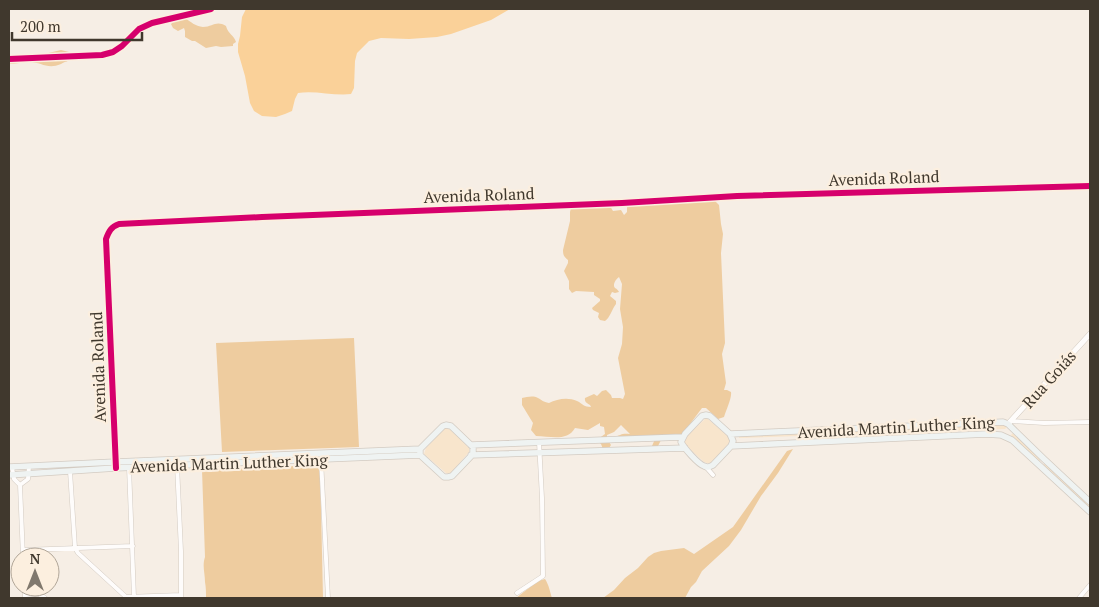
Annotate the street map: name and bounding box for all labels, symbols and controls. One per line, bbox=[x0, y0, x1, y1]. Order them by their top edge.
scale bar bbox=[12, 10, 142, 42]
text: 200 m bbox=[20, 16, 61, 36]
street label: Avenida Roland bbox=[828, 165, 940, 191]
street label: Avenida Roland bbox=[423, 182, 535, 208]
street label: Avenida Roland bbox=[85, 311, 111, 423]
street label: Rua Goiás bbox=[1017, 345, 1081, 413]
street label: Avenida Martin Luther King bbox=[797, 411, 996, 443]
street label: Avenida Martin Luther King bbox=[130, 449, 329, 477]
north arrow bbox=[10, 547, 60, 597]
text: N bbox=[30, 549, 41, 568]

